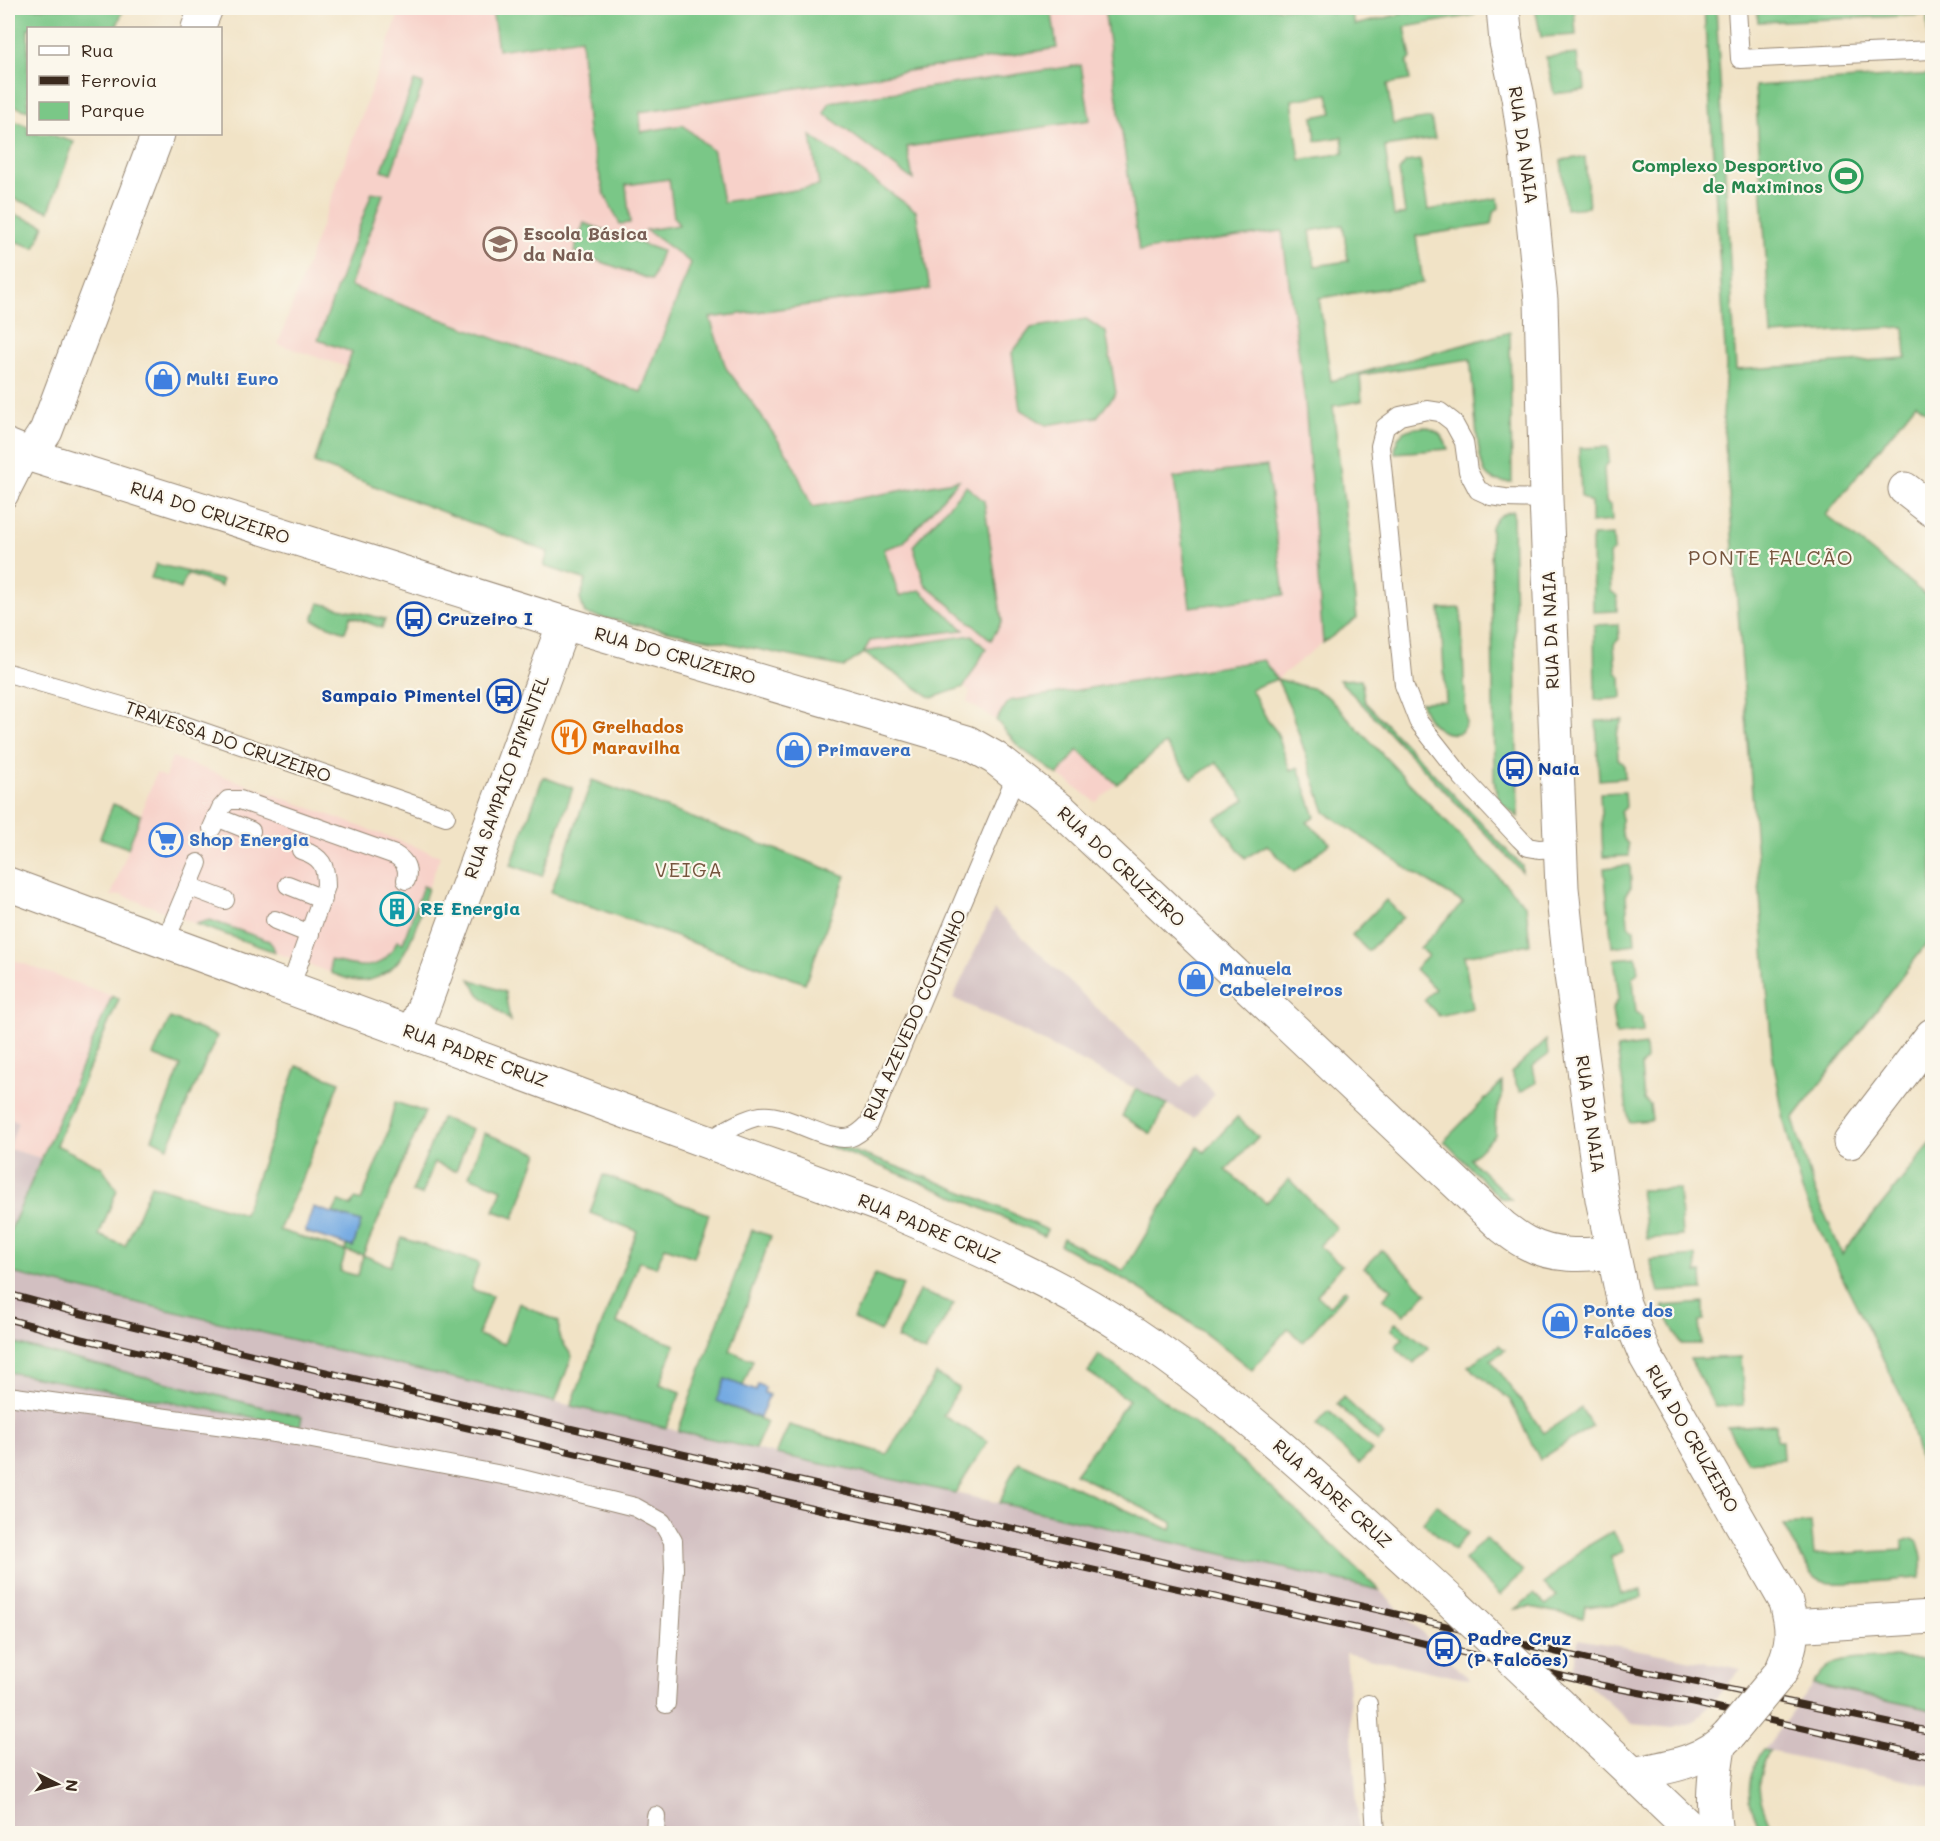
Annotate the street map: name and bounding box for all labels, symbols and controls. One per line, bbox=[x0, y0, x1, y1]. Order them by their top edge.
legend bbox=[27, 27, 222, 135]
text: Rua bbox=[81, 38, 114, 62]
text: Ferrovia bbox=[81, 68, 157, 92]
street label: RUA DA NAIA bbox=[1504, 85, 1544, 205]
text: Parque bbox=[81, 98, 145, 122]
place label: Complexo Desportivo de Maximinos bbox=[1632, 153, 1823, 198]
sports icon: Complexo Desportivo de Maximinos bbox=[1828, 158, 1864, 194]
place label: Escola Básica da Naia bbox=[523, 221, 648, 266]
school or university icon: Escola Básica da Naia bbox=[482, 226, 518, 262]
shop icon: Multi Euro bbox=[145, 361, 181, 397]
place label: Multi Euro bbox=[186, 366, 279, 390]
street label: RUA DO CRUZEIRO bbox=[127, 475, 293, 549]
district label: PONTE FALCÃO bbox=[1688, 544, 1854, 570]
street label: RUA DA NAIA bbox=[1536, 570, 1564, 690]
bus stop icon: Cruzeiro I bbox=[396, 601, 432, 637]
place label: Cruzeiro I bbox=[437, 606, 533, 630]
street label: RUA DO CRUZEIRO bbox=[592, 621, 759, 690]
street label: RUA SAMPAIO PIMENTEL bbox=[458, 671, 554, 882]
bus stop icon: Sampaio Pimentel bbox=[486, 678, 522, 714]
place label: Sampaio Pimentel bbox=[321, 683, 481, 707]
street label: TRAVESSA DO CRUZEIRO bbox=[122, 694, 335, 788]
place label: Grelhados Maravilha bbox=[592, 714, 684, 759]
restaurant icon: Grelhados Maravilha bbox=[551, 719, 587, 755]
shop icon: Primavera bbox=[776, 732, 812, 768]
place label: Primavera bbox=[817, 737, 911, 761]
bus stop icon: Naia bbox=[1497, 751, 1533, 787]
place label: Naia bbox=[1538, 756, 1580, 780]
street label: RUA DO CRUZEIRO bbox=[1053, 801, 1191, 932]
supermarket icon: Shop Energia bbox=[148, 822, 184, 858]
place label: Shop Energia bbox=[189, 827, 309, 851]
district label: VEIGA bbox=[654, 856, 724, 882]
building icon: RE Energia bbox=[379, 891, 415, 927]
place label: RE Energia bbox=[420, 896, 520, 920]
street label: RUA AZEVEDO COUTINHO bbox=[857, 905, 971, 1124]
place label: Manuela Cabeleireiros bbox=[1219, 956, 1343, 1001]
shop icon: Manuela Cabeleireiros bbox=[1178, 961, 1214, 997]
street label: RUA PADRE CRUZ bbox=[400, 1018, 551, 1092]
street label: RUA DA NAIA bbox=[1571, 1054, 1611, 1174]
street label: RUA PADRE CRUZ bbox=[855, 1187, 1004, 1269]
place label: Ponte dos Falcões bbox=[1583, 1298, 1673, 1343]
shop icon: Ponte dos Falcões bbox=[1542, 1303, 1578, 1339]
street label: RUA DO CRUZEIRO bbox=[1641, 1360, 1745, 1517]
street label: RUA PADRE CRUZ bbox=[1268, 1433, 1397, 1553]
place label: Padre Cruz (P Falcões) bbox=[1467, 1626, 1572, 1671]
bus stop icon: Padre Cruz (P Falcões) bbox=[1426, 1631, 1462, 1667]
north arrow bbox=[27, 1754, 87, 1814]
text: N bbox=[61, 1778, 83, 1793]

